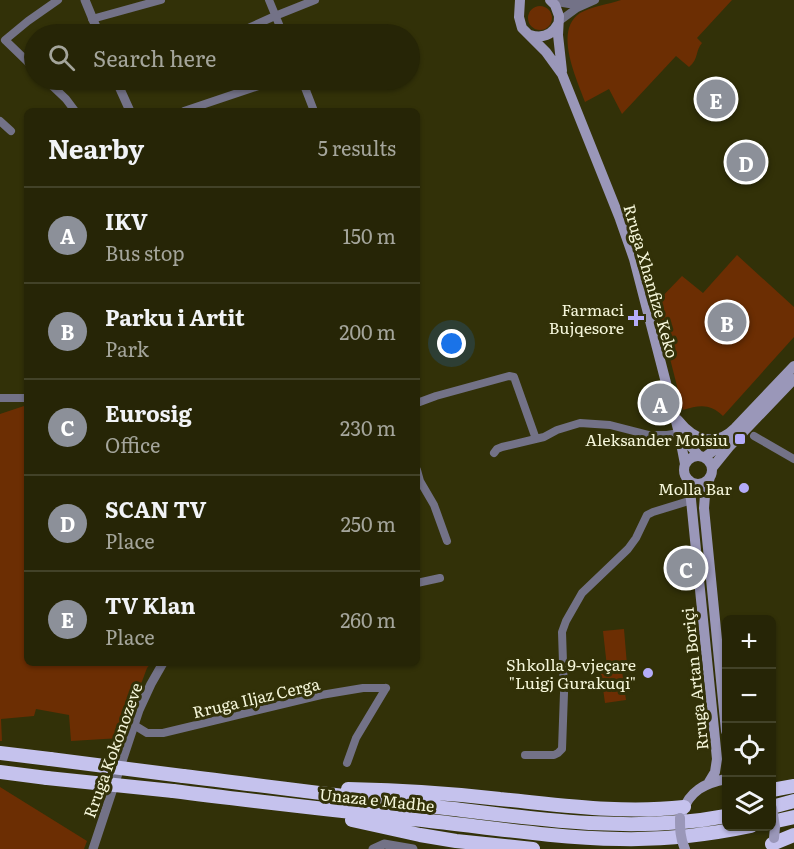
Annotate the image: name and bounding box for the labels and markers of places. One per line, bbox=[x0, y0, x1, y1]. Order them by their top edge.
pin: E bbox=[696, 76, 736, 122]
pin: D bbox=[726, 140, 766, 184]
place label: Farmaci Bujqesore bbox=[549, 297, 624, 339]
pin: B bbox=[708, 300, 746, 344]
marker: Farmaci Bujqesore bbox=[629, 311, 643, 325]
pin: A bbox=[640, 380, 680, 426]
place label: Aleksander Moisiu bbox=[585, 427, 728, 451]
marker: Aleksander Moisiu bbox=[733, 432, 747, 446]
place label: Molla Bar bbox=[658, 476, 732, 500]
marker: Molla Bar bbox=[737, 481, 751, 495]
pin: C bbox=[666, 546, 706, 590]
place label: Shkolla 9-vjeçare "Luigj Gurakuqi" bbox=[506, 652, 636, 694]
marker: Shkolla 9-vjeçare "Luigj Gurakuqi" bbox=[641, 666, 655, 680]

